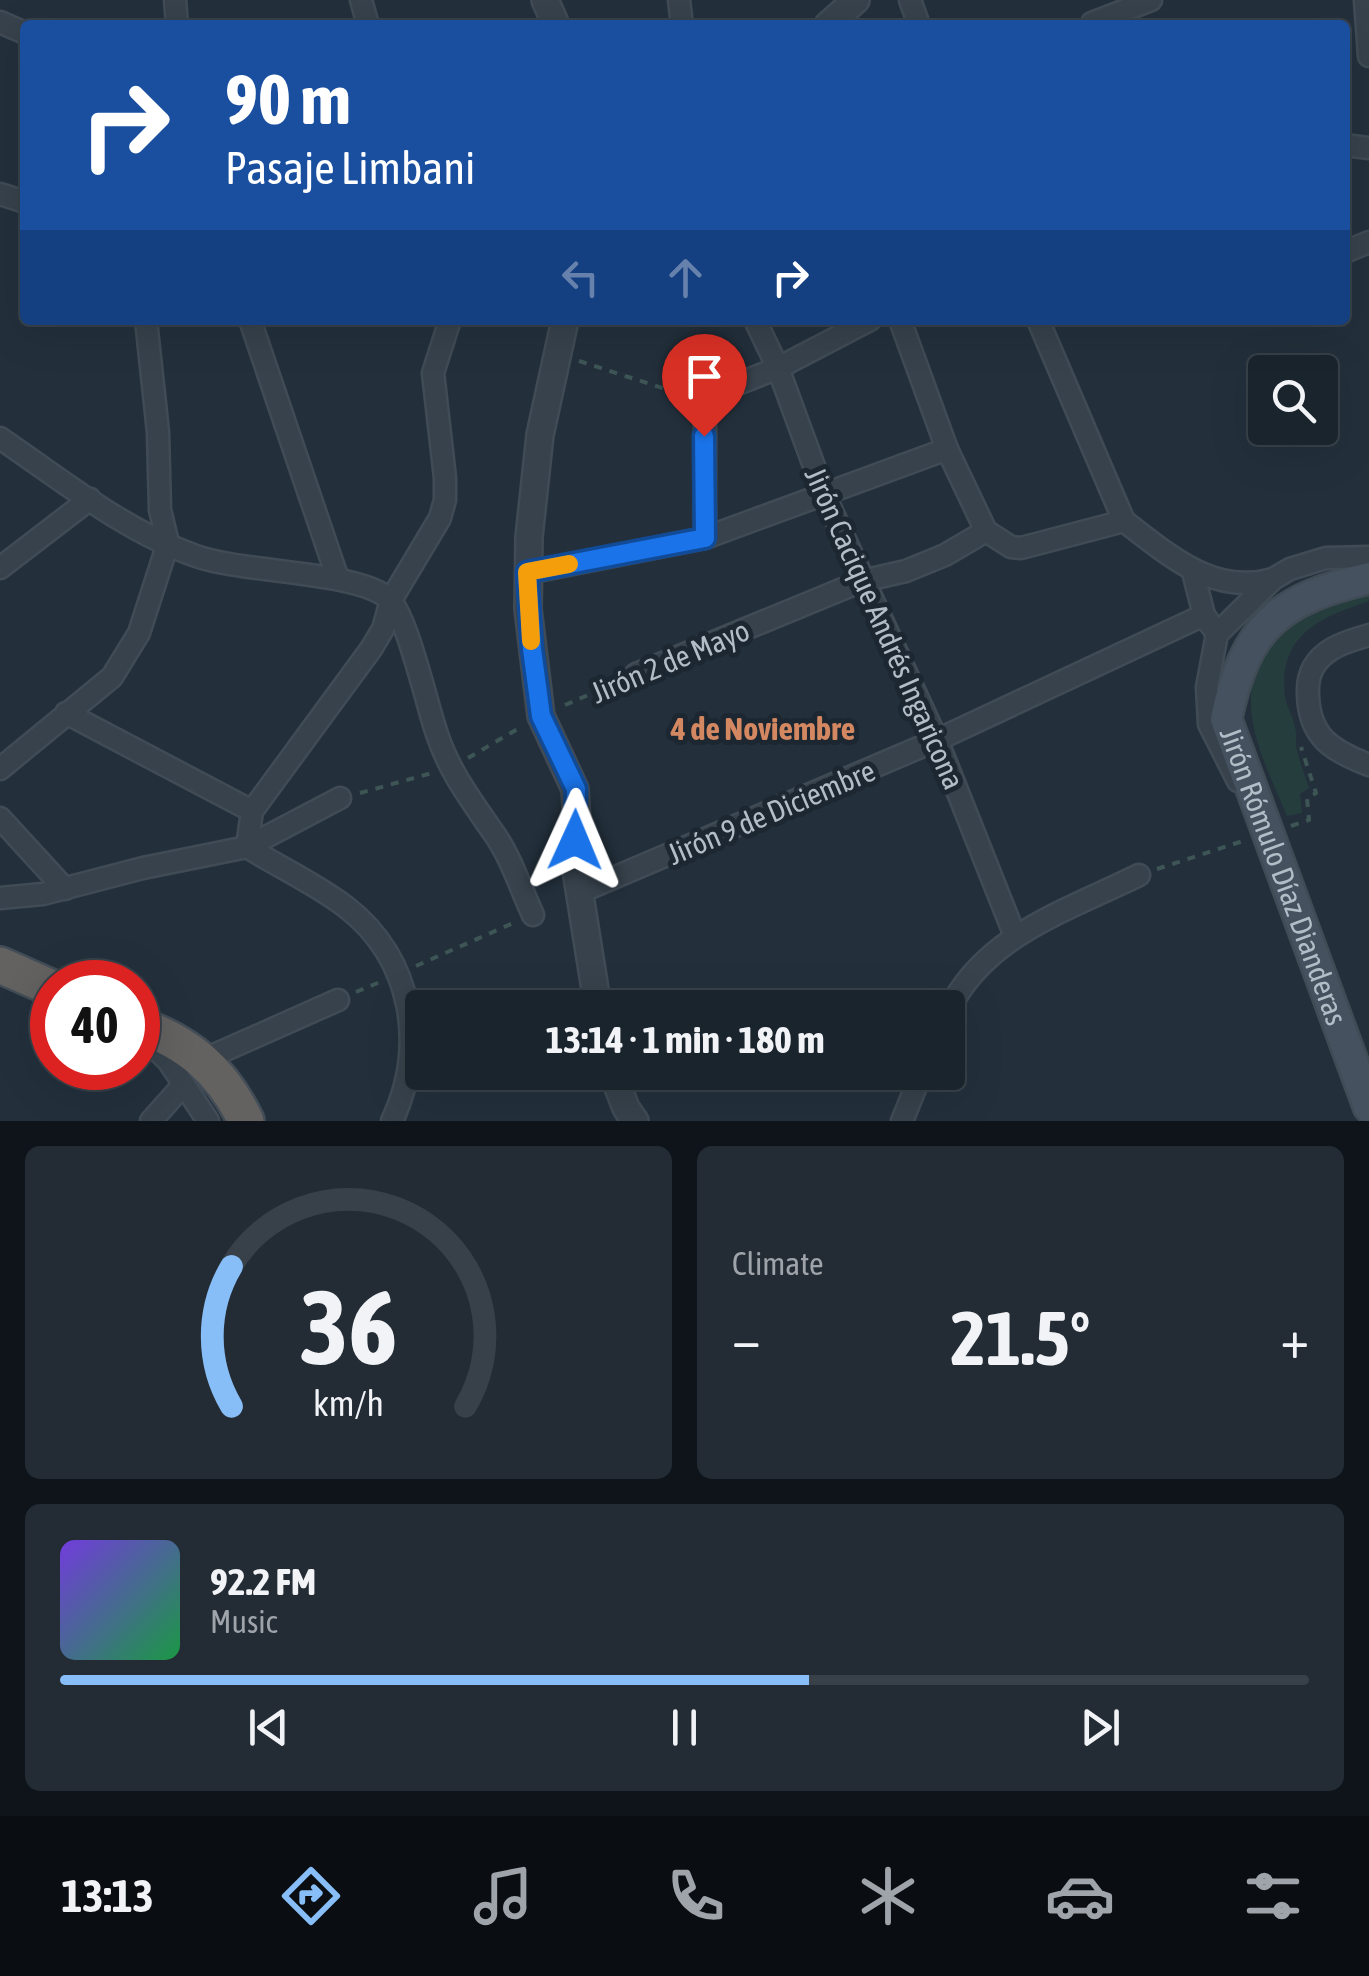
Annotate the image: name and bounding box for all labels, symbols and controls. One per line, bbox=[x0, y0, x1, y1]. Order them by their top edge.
text: 90 m bbox=[225, 59, 351, 139]
icon: right bbox=[60, 60, 190, 190]
text: Pasaje Limbani bbox=[225, 142, 475, 194]
icon: left bbox=[553, 250, 608, 305]
icon: ahead bbox=[658, 250, 713, 305]
icon: right bbox=[763, 250, 818, 305]
pin bbox=[662, 334, 747, 437]
icon: arrive bbox=[677, 349, 732, 404]
map controls bbox=[1248, 355, 1338, 445]
button: search bbox=[1248, 355, 1338, 445]
street label: Jirón Cacique Andrés Ingaricona bbox=[799, 462, 971, 794]
street label: Jirón 2 de Mayo bbox=[586, 612, 754, 710]
district label: 4 de Noviembre bbox=[670, 710, 855, 747]
street label: Jirón Rómulo Díaz Dianderas bbox=[1214, 722, 1354, 1030]
street label: Jirón 9 de Diciembre bbox=[662, 753, 880, 871]
position arrow bbox=[523, 788, 627, 892]
speed limit sign: 40 bbox=[30, 960, 160, 1090]
text: 13:14 · 1 min · 180 m bbox=[545, 1018, 825, 1061]
text: Climate bbox=[732, 1245, 824, 1282]
text: 36 bbox=[300, 1267, 397, 1386]
text: 21.5° bbox=[951, 1295, 1090, 1381]
text: − bbox=[732, 1307, 761, 1370]
text: + bbox=[1280, 1307, 1309, 1370]
text: km/h bbox=[313, 1383, 384, 1424]
text: 92.2 FM bbox=[210, 1560, 316, 1603]
text: Music bbox=[210, 1603, 277, 1640]
icon: previous bbox=[241, 1700, 296, 1755]
icon: pause bbox=[657, 1700, 712, 1755]
icon: next bbox=[1073, 1700, 1128, 1755]
icon: directions bbox=[276, 1861, 346, 1931]
icon: music bbox=[468, 1861, 538, 1931]
icon: phone bbox=[661, 1861, 731, 1931]
icon: climate bbox=[853, 1861, 923, 1931]
icon: car bbox=[1045, 1861, 1115, 1931]
icon: filters bbox=[1238, 1861, 1308, 1931]
text: 13:13 bbox=[61, 1870, 154, 1922]

